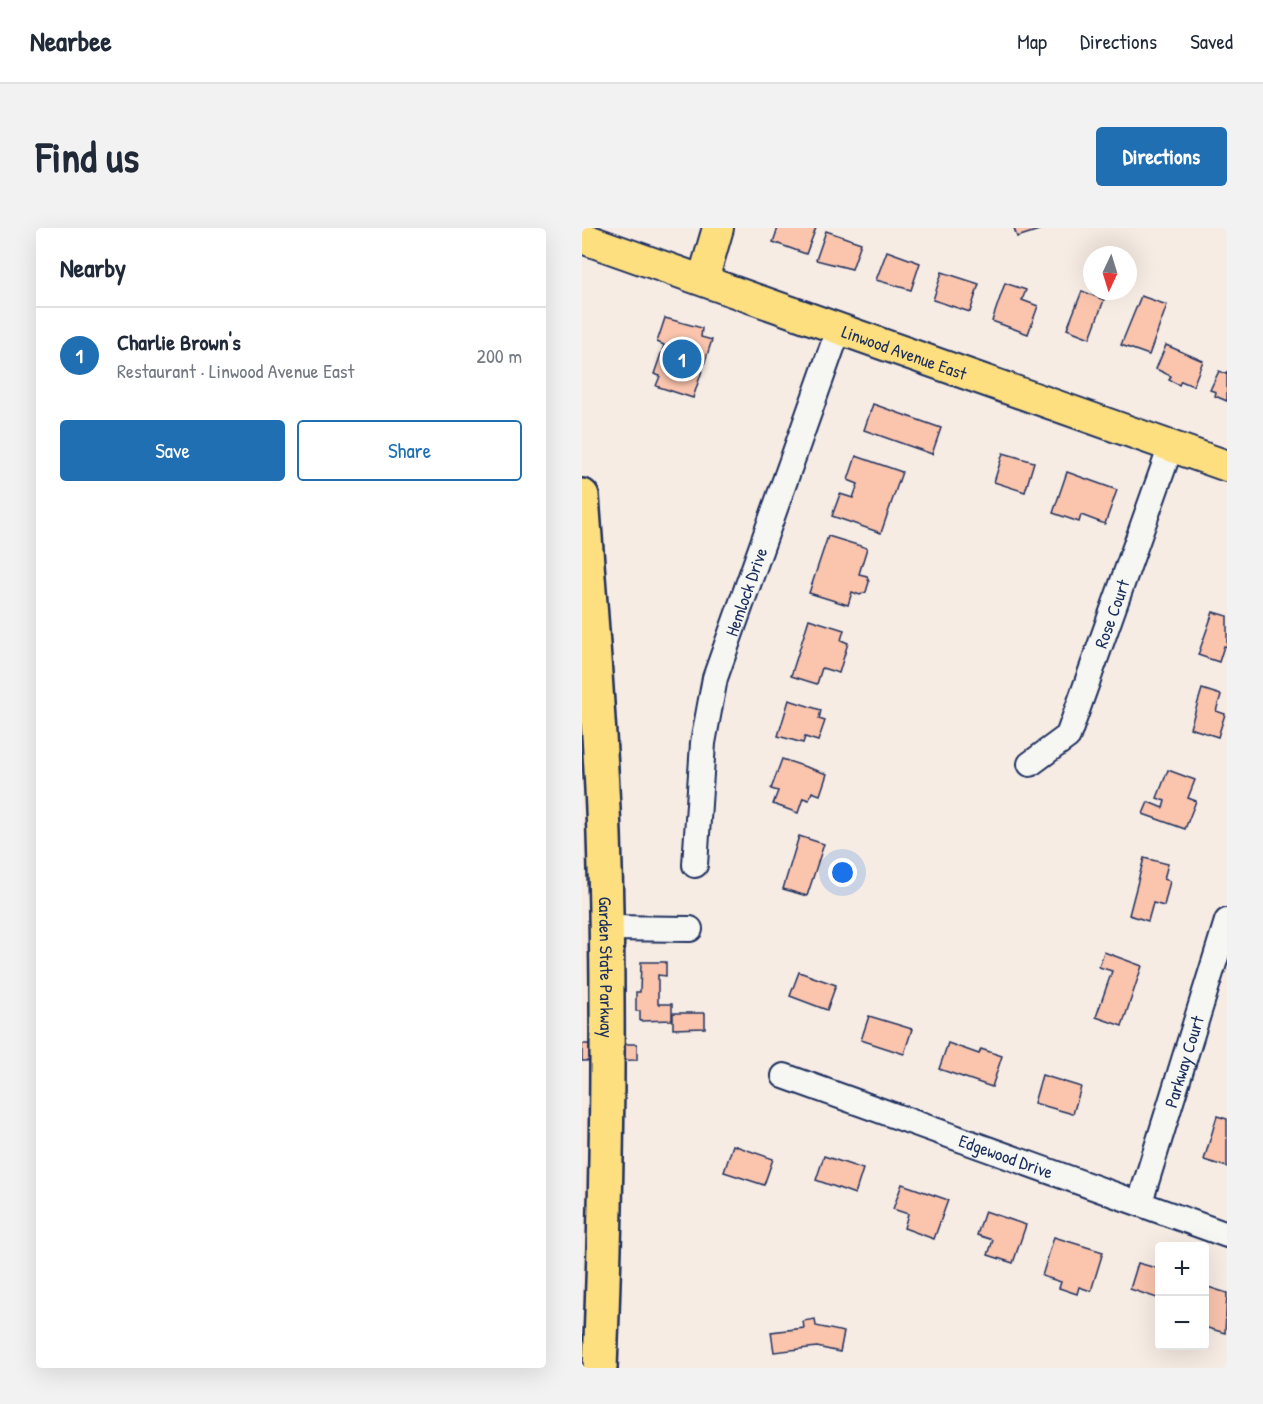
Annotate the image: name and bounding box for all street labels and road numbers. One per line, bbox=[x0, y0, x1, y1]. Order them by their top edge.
street label: Linwood Avenue East bbox=[839, 318, 971, 386]
street label: Hemlock Drive bbox=[718, 544, 773, 639]
street label: Rose Court bbox=[1088, 575, 1135, 651]
street label: Garden State Parkway bbox=[593, 896, 620, 1038]
street label: Parkway Court bbox=[1158, 1012, 1210, 1111]
street label: Edgewood Drive bbox=[956, 1127, 1057, 1184]

